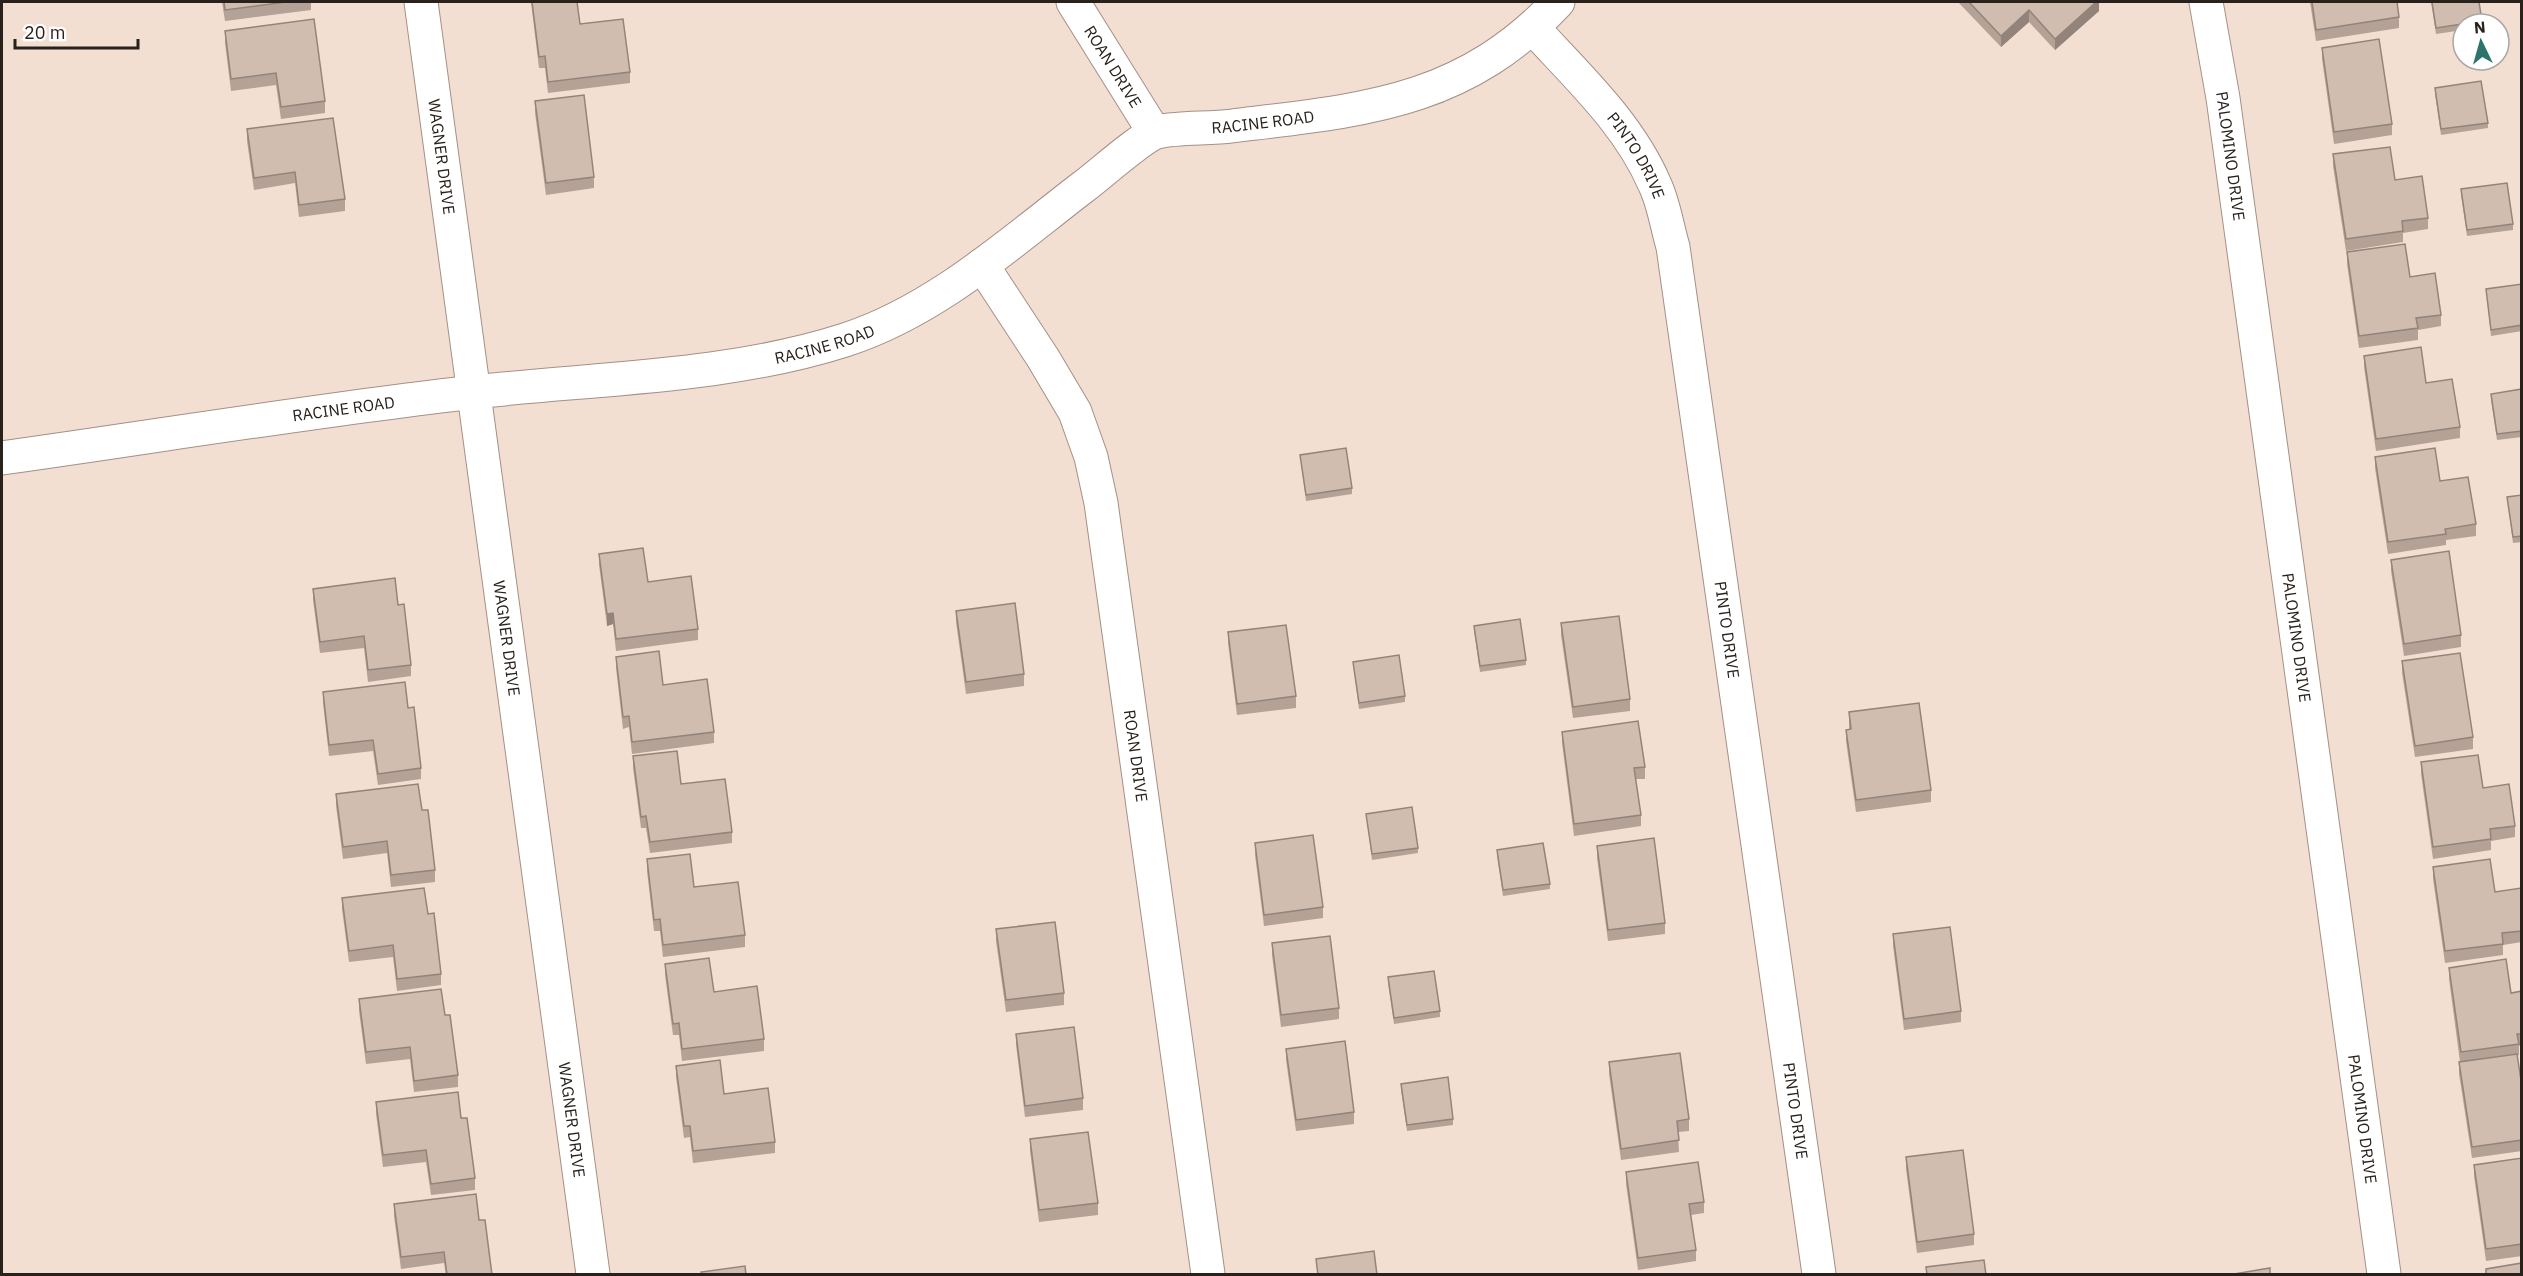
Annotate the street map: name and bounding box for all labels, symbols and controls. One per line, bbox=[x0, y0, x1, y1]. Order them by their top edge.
scale bar bbox=[15, 12, 138, 50]
north arrow bbox=[2451, 12, 2511, 72]
text: N bbox=[2473, 17, 2486, 38]
text: 20 m bbox=[24, 21, 66, 44]
street label: ROAN DRIVE bbox=[1080, 22, 1146, 111]
street label: PALOMINO DRIVE bbox=[2212, 90, 2250, 222]
street label: WAGNER DRIVE bbox=[424, 98, 460, 216]
street label: RACINE ROAD bbox=[1211, 106, 1315, 138]
street label: PINTO DRIVE bbox=[1603, 108, 1670, 201]
street label: RACINE ROAD bbox=[773, 320, 877, 368]
street label: RACINE ROAD bbox=[291, 392, 396, 426]
street label: PALOMINO DRIVE bbox=[2278, 572, 2316, 703]
street label: WAGNER DRIVE bbox=[489, 579, 525, 697]
street label: PINTO DRIVE bbox=[1711, 580, 1744, 679]
street label: ROAN DRIVE bbox=[1120, 708, 1152, 803]
street label: PALOMINO DRIVE bbox=[2344, 1053, 2382, 1185]
street label: WAGNER DRIVE bbox=[554, 1061, 590, 1179]
street label: PINTO DRIVE bbox=[1779, 1061, 1813, 1161]

